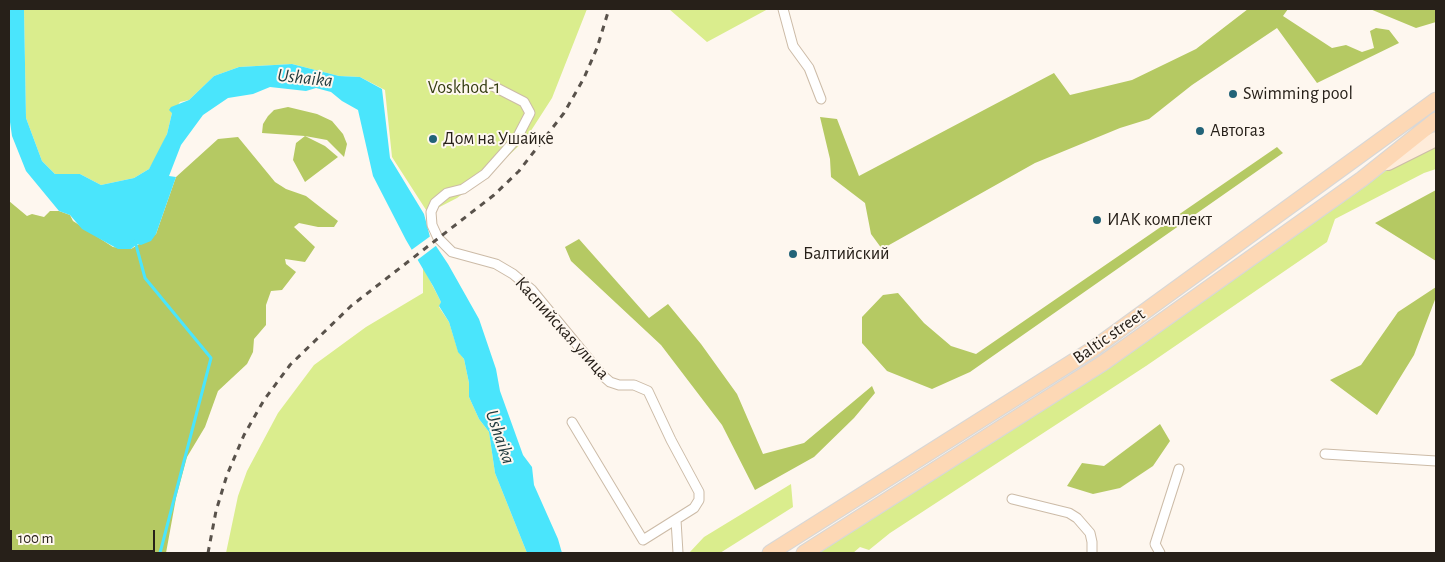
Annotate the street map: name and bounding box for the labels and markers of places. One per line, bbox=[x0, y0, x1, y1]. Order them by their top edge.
place label: Swimming pool bbox=[1243, 83, 1353, 105]
marker: Swimming pool bbox=[1227, 88, 1239, 100]
place label: Автогаз bbox=[1210, 120, 1265, 142]
marker: Автогаз bbox=[1194, 125, 1206, 137]
place label: Дом на Ушайке bbox=[443, 128, 554, 150]
marker: Дом на Ушайке bbox=[427, 133, 439, 145]
place label: ИАК комплект bbox=[1107, 209, 1212, 231]
marker: ИАК комплект bbox=[1091, 214, 1103, 226]
place label: Балтийский bbox=[803, 243, 890, 265]
marker: Балтийский bbox=[787, 248, 799, 260]

